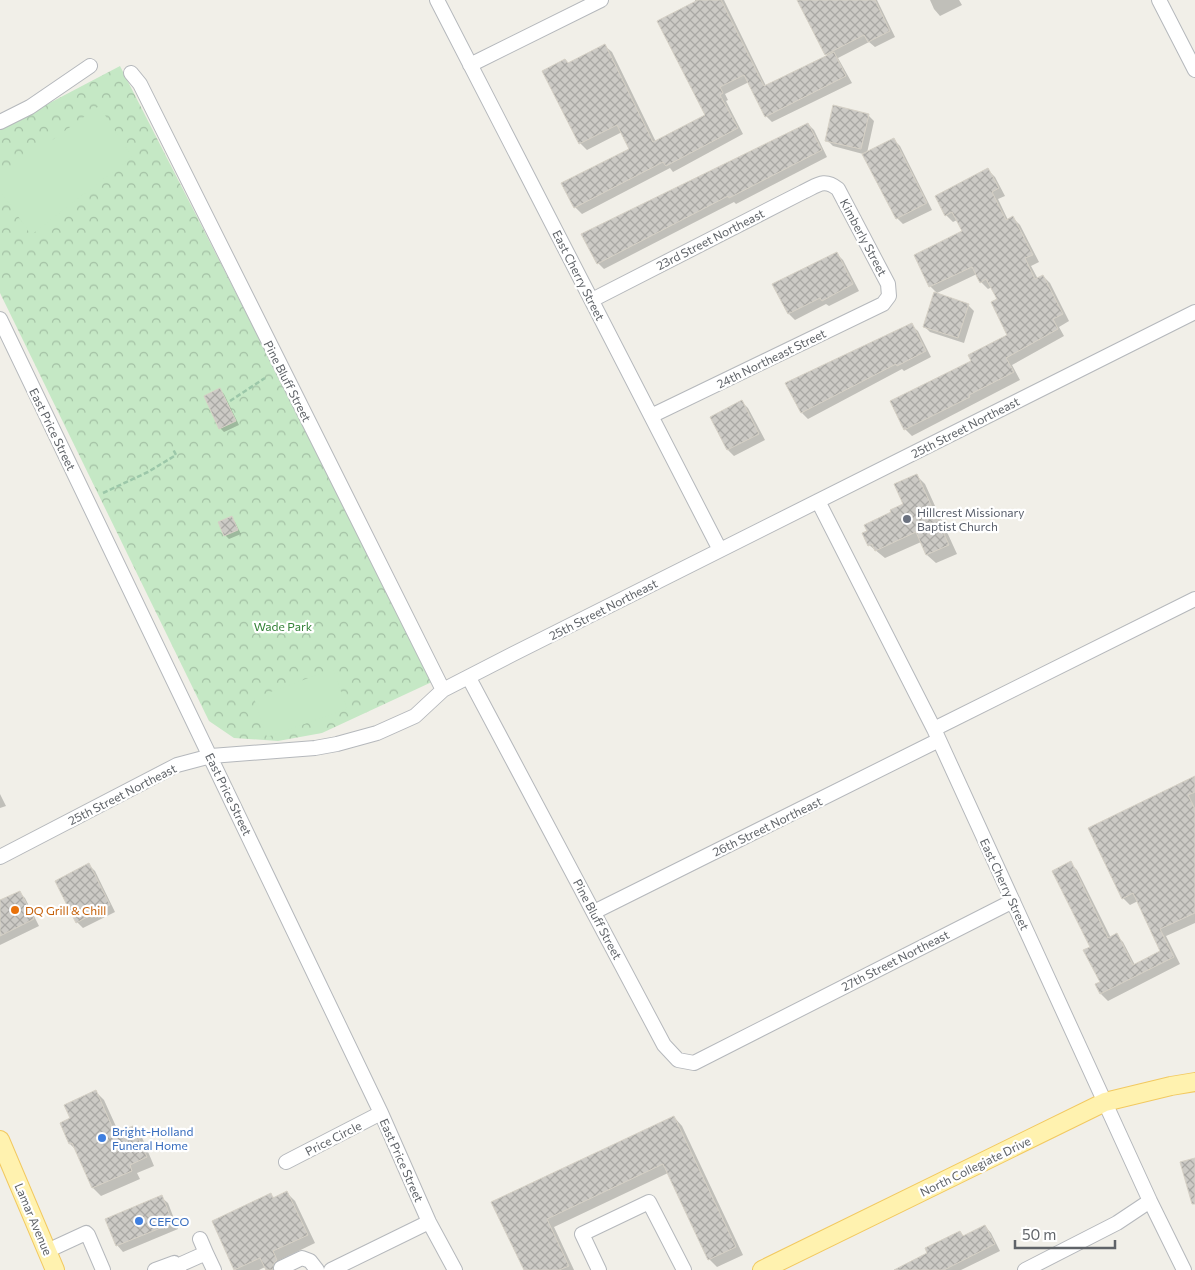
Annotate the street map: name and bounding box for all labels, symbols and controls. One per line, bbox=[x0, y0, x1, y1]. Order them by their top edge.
street label: Kimberly Street bbox=[838, 196, 890, 278]
street label: 23rd Street Northeast bbox=[654, 206, 766, 272]
street label: East Cherry Street bbox=[550, 228, 608, 323]
street label: 24th Northeast Street bbox=[714, 325, 828, 391]
street label: Pine Bluff Street bbox=[262, 338, 314, 424]
street label: East Price Street bbox=[27, 386, 79, 473]
street label: 25th Street Northeast bbox=[909, 394, 1022, 460]
place label: Hillcrest Missionary Baptist Church bbox=[917, 505, 1025, 533]
marker: Hillcrest Missionary Baptist Church bbox=[901, 513, 913, 525]
street label: 25th Street Northeast bbox=[547, 576, 660, 642]
park label: Wade Park bbox=[254, 619, 313, 633]
street label: East Price Street bbox=[203, 751, 255, 838]
street label: 25th Street Northeast bbox=[66, 761, 179, 827]
street label: 26th Street Northeast bbox=[710, 793, 824, 859]
street label: East Cherry Street bbox=[978, 836, 1032, 932]
street label: Pine Bluff Street bbox=[571, 876, 625, 962]
place label: DQ Grill & Chill bbox=[25, 903, 106, 917]
marker: DQ Grill & Chill bbox=[9, 904, 21, 916]
street label: 27th Street Northeast bbox=[839, 927, 951, 993]
street label: East Price Street bbox=[377, 1116, 427, 1204]
street label: Price Circle bbox=[303, 1118, 363, 1158]
place label: Bright-Holland Funeral Home bbox=[112, 1124, 193, 1152]
marker: Bright-Holland Funeral Home bbox=[96, 1132, 108, 1144]
street label: North Collegiate Drive bbox=[917, 1133, 1033, 1199]
street label: Lamar Avenue bbox=[13, 1181, 55, 1257]
place label: CEFCO bbox=[149, 1214, 189, 1228]
marker: CEFCO bbox=[133, 1215, 145, 1227]
scale bar bbox=[1015, 1218, 1115, 1250]
text: 50 m bbox=[1022, 1225, 1056, 1243]

